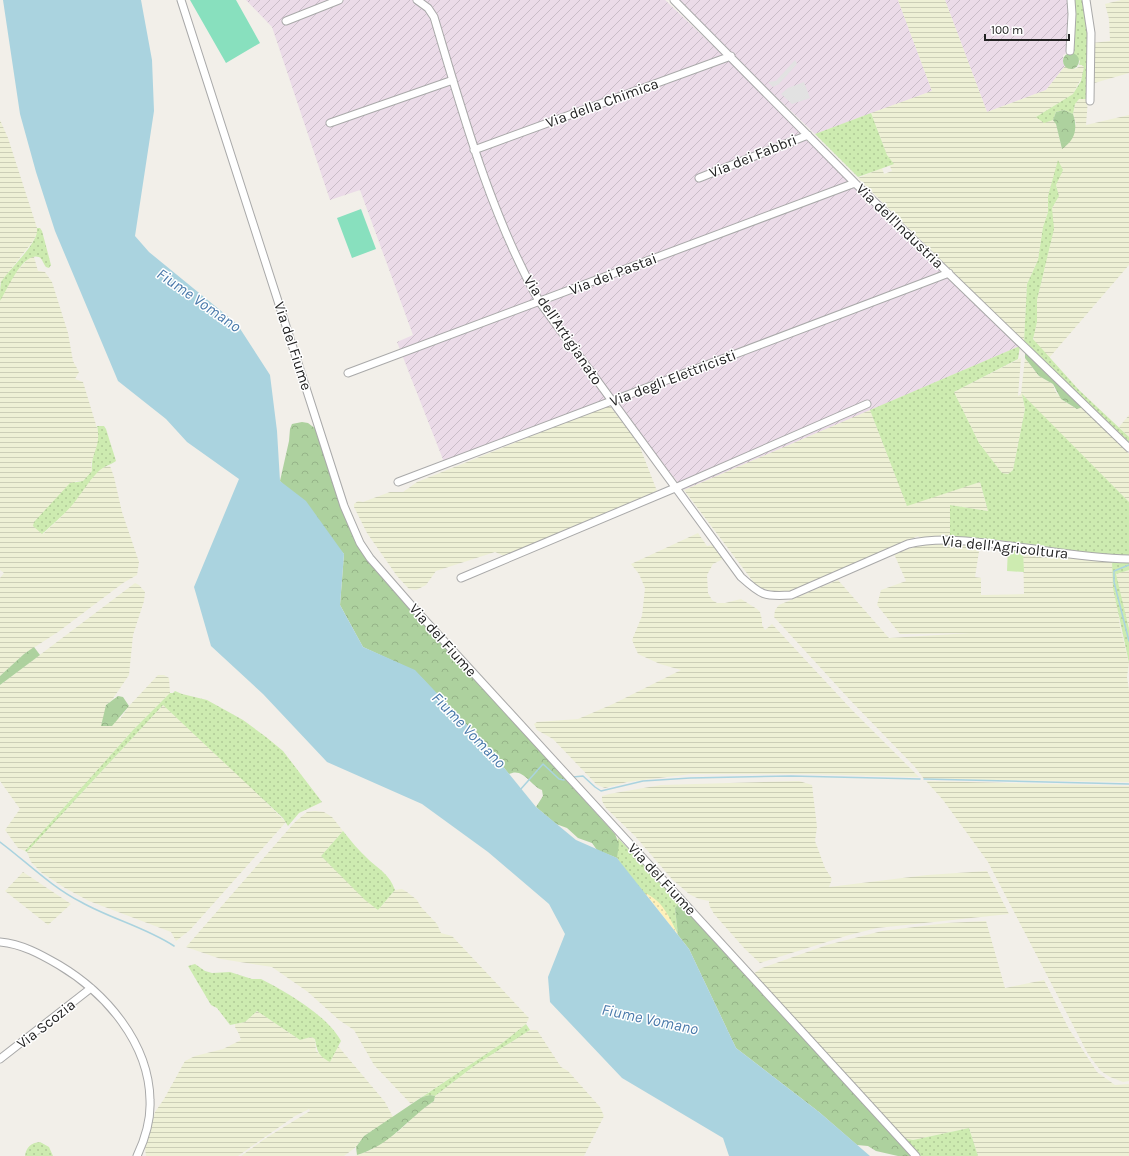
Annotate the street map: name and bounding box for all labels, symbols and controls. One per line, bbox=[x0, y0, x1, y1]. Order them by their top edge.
scale bar bbox=[985, 16, 1069, 42]
text: 100 m bbox=[991, 23, 1023, 37]
street label: Via della Chimica bbox=[543, 74, 661, 132]
street label: Via dei Fabbri bbox=[707, 130, 799, 182]
street label: Via dell'Industria bbox=[853, 180, 947, 272]
street label: Via dei Pastai bbox=[567, 249, 659, 299]
water label: Fiume Vomano bbox=[153, 264, 245, 336]
street label: Via dell'Artigianato bbox=[520, 272, 606, 388]
street label: Via del Fiume bbox=[270, 299, 316, 393]
street label: Via degli Elettricisti bbox=[607, 346, 739, 410]
street label: Via dell'Agricoltura bbox=[941, 531, 1069, 563]
street label: Via del Fiume bbox=[405, 600, 481, 680]
water label: Fiume Vomano bbox=[428, 688, 510, 772]
street label: Via del Fiume bbox=[624, 839, 700, 919]
street label: Via Scozia bbox=[13, 995, 79, 1053]
water label: Fiume Vomano bbox=[600, 999, 700, 1039]

